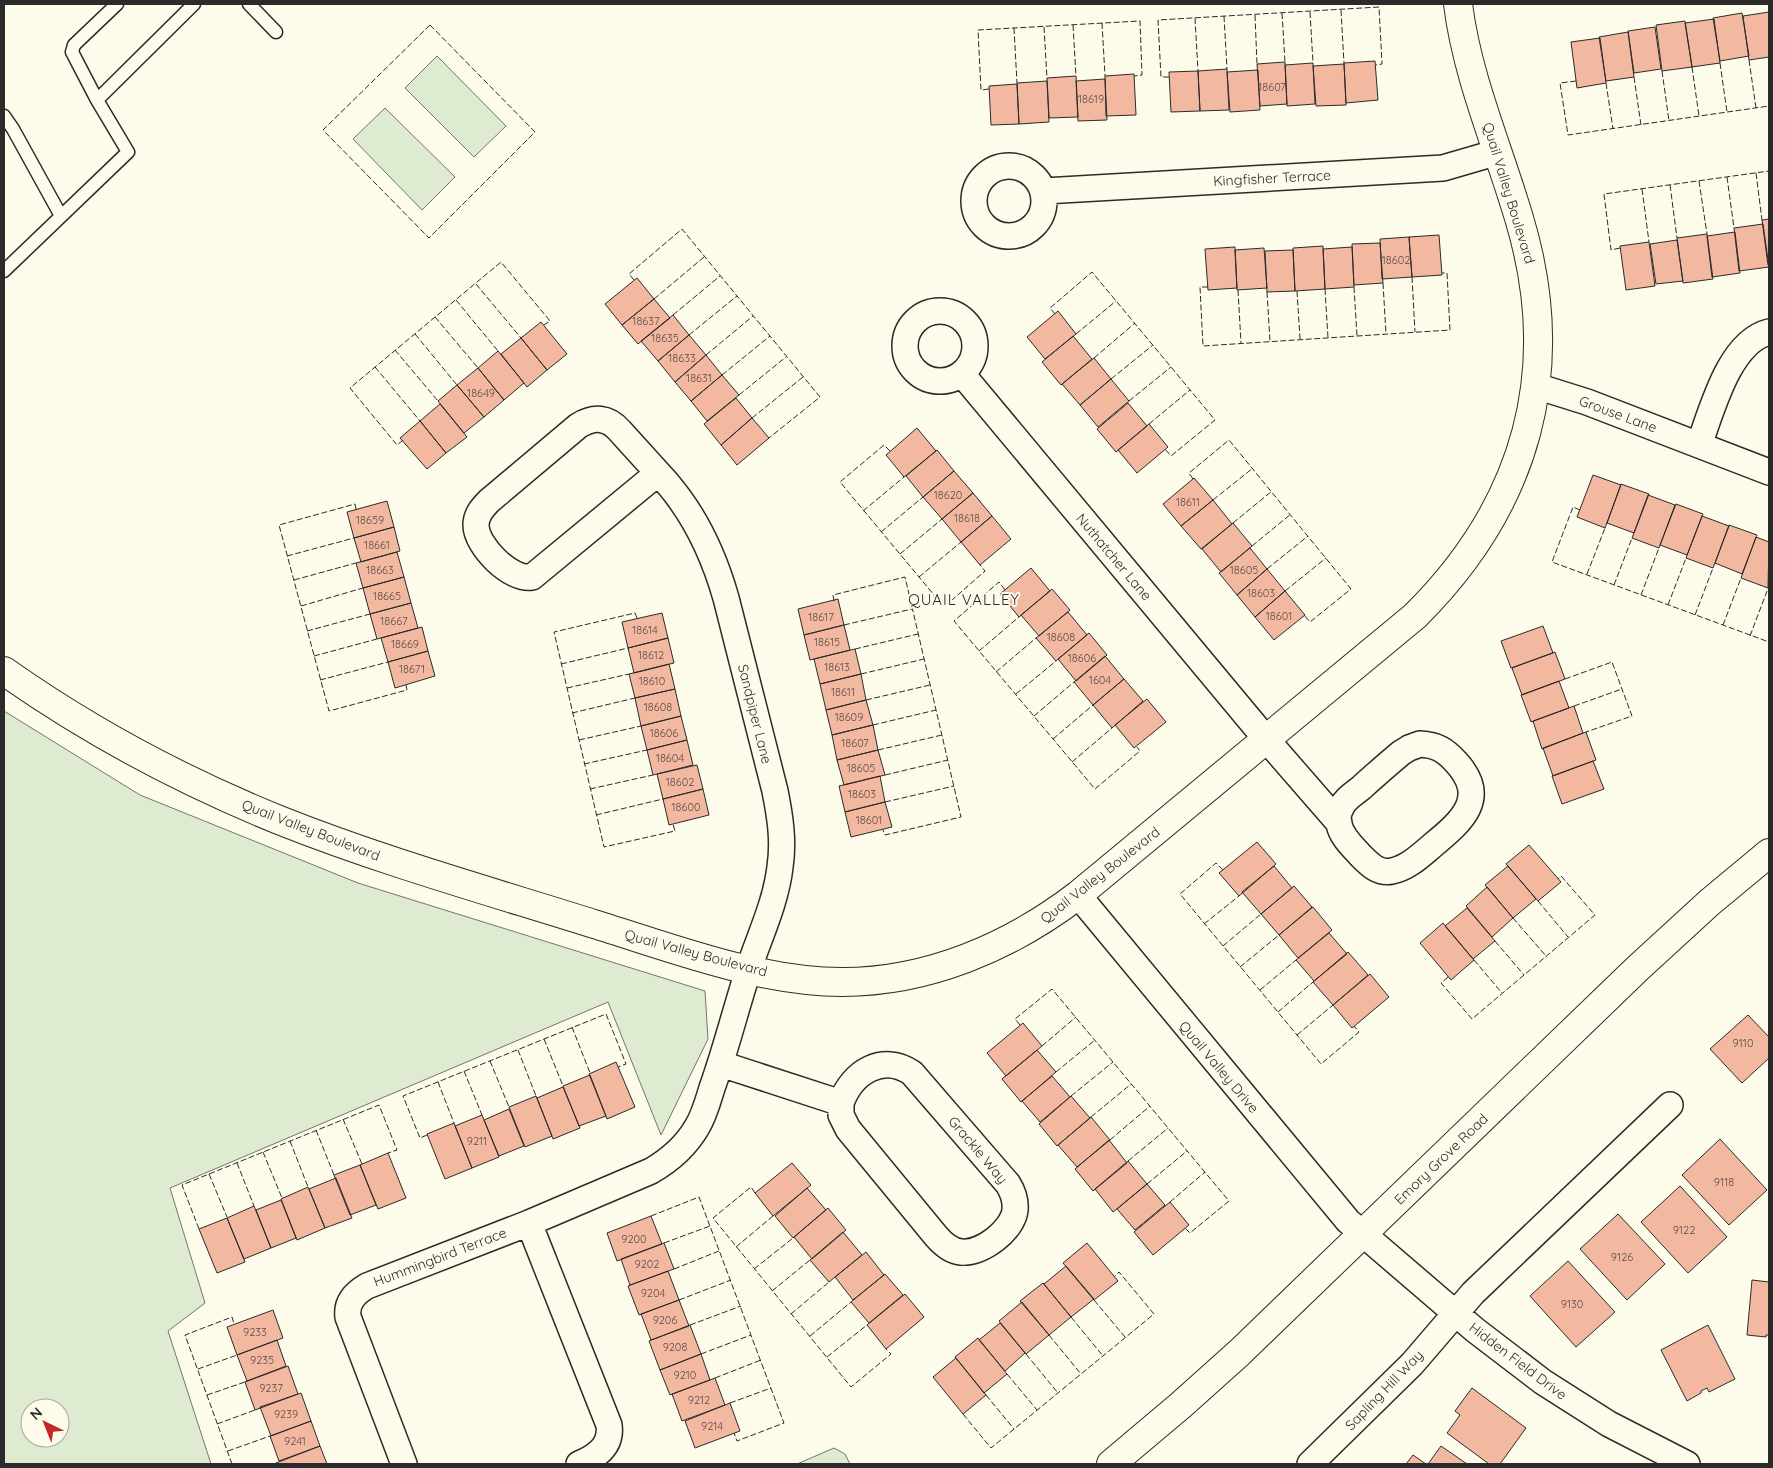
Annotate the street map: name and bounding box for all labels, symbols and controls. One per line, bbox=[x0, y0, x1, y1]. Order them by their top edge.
house number: 18607 bbox=[1258, 80, 1286, 94]
house number: 18619 bbox=[1078, 92, 1104, 106]
street label: Quail Valley Boulevard bbox=[1479, 120, 1539, 266]
street label: Kingfisher Terrace bbox=[1213, 166, 1331, 190]
house number: 18602 bbox=[1382, 253, 1410, 267]
house number: 18637 bbox=[632, 314, 660, 328]
house number: 18635 bbox=[651, 331, 679, 345]
house number: 18633 bbox=[668, 351, 696, 365]
house number: 18631 bbox=[686, 371, 712, 385]
house number: 18649 bbox=[467, 386, 495, 400]
street label: Grouse Lane bbox=[1577, 392, 1659, 436]
house number: 18620 bbox=[934, 488, 962, 502]
house number: 18611 bbox=[1176, 495, 1200, 509]
street label: Nuthatcher Lane bbox=[1072, 510, 1156, 604]
house number: 18618 bbox=[954, 511, 980, 525]
house number: 18659 bbox=[356, 513, 384, 527]
house number: 18661 bbox=[364, 538, 390, 552]
house number: 18663 bbox=[366, 563, 394, 577]
house number: 18605 bbox=[1230, 563, 1258, 577]
house number: 18603 bbox=[1247, 586, 1275, 600]
house number: 18665 bbox=[373, 589, 401, 603]
district label: QUAIL VALLEY bbox=[908, 590, 1020, 609]
house number: 18601 bbox=[1266, 609, 1292, 623]
house number: 18617 bbox=[808, 610, 834, 624]
house number: 18667 bbox=[380, 614, 408, 628]
house number: 18614 bbox=[632, 623, 658, 637]
house number: 18608 bbox=[1047, 630, 1075, 644]
house number: 18615 bbox=[814, 635, 840, 649]
house number: 18669 bbox=[391, 637, 419, 651]
house number: 18612 bbox=[638, 648, 664, 662]
house number: 18606 bbox=[1068, 651, 1096, 665]
house number: 18613 bbox=[824, 660, 850, 674]
house number: 18671 bbox=[399, 662, 425, 676]
street label: Sandpiper Lane bbox=[734, 662, 776, 766]
house number: 1604 bbox=[1089, 673, 1111, 687]
house number: 18610 bbox=[639, 674, 665, 688]
house number: 18611 bbox=[831, 685, 855, 699]
house number: 18608 bbox=[644, 700, 672, 714]
house number: 18609 bbox=[835, 710, 863, 724]
house number: 18606 bbox=[650, 726, 678, 740]
house number: 18607 bbox=[841, 736, 869, 750]
house number: 18604 bbox=[656, 751, 684, 765]
house number: 18605 bbox=[847, 761, 875, 775]
house number: 18602 bbox=[666, 775, 694, 789]
house number: 18603 bbox=[848, 787, 876, 801]
street label: Quail Valley Boulevard bbox=[239, 795, 383, 865]
house number: 18600 bbox=[671, 800, 701, 814]
house number: 18601 bbox=[856, 813, 882, 827]
street label: Quail Valley Boulevard bbox=[1037, 823, 1163, 927]
street label: Quail Valley Boulevard bbox=[623, 925, 769, 981]
street label: Quail Valley Drive bbox=[1175, 1017, 1263, 1117]
house number: 9110 bbox=[1733, 1036, 1753, 1050]
street label: Emory Grove Road bbox=[1390, 1110, 1492, 1208]
street label: Grackle Way bbox=[945, 1113, 1011, 1187]
house number: 9211 bbox=[467, 1134, 487, 1148]
house number: 9118 bbox=[1714, 1175, 1734, 1189]
street label: Hummingbird Terrace bbox=[371, 1223, 509, 1291]
house number: 9122 bbox=[1673, 1223, 1695, 1237]
house number: 9200 bbox=[621, 1232, 647, 1246]
house number: 9126 bbox=[1611, 1250, 1633, 1264]
house number: 9202 bbox=[635, 1257, 659, 1271]
house number: 9204 bbox=[641, 1286, 665, 1300]
house number: 9130 bbox=[1561, 1297, 1583, 1311]
house number: 9206 bbox=[653, 1313, 677, 1327]
street label: Hidden Field Drive bbox=[1466, 1318, 1571, 1404]
house number: 9233 bbox=[243, 1325, 267, 1339]
house number: 9208 bbox=[663, 1340, 687, 1354]
street label: Sapling Hill Way bbox=[1341, 1346, 1427, 1434]
house number: 9235 bbox=[250, 1353, 274, 1367]
house number: 9210 bbox=[674, 1368, 696, 1382]
house number: 9237 bbox=[259, 1381, 283, 1395]
house number: 9212 bbox=[688, 1393, 710, 1407]
north arrow bbox=[20, 1398, 70, 1448]
text: N bbox=[26, 1403, 46, 1424]
house number: 9239 bbox=[274, 1407, 298, 1421]
house number: 9214 bbox=[701, 1419, 723, 1433]
house number: 9241 bbox=[284, 1434, 306, 1448]

